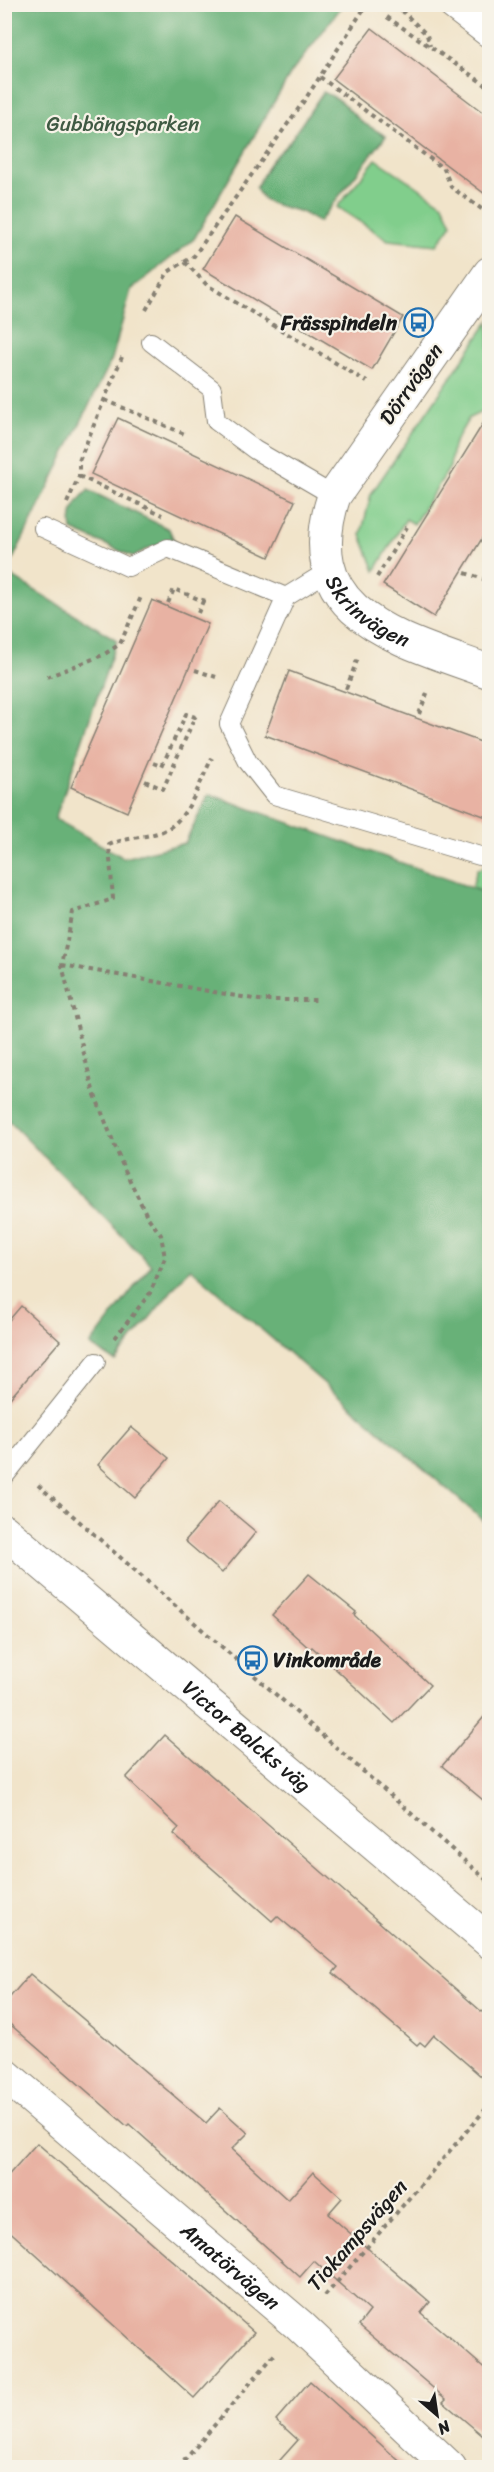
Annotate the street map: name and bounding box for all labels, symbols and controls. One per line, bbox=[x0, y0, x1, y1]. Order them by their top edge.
park label: Gubbängsparken bbox=[47, 105, 199, 143]
place label: Frässpindeln bbox=[280, 304, 398, 342]
bus stop icon: Frässpindeln bbox=[402, 307, 434, 339]
street label: Dörrvägen bbox=[369, 335, 453, 433]
street label: Skrinvägen bbox=[314, 568, 416, 659]
place label: Vinkområde bbox=[273, 1641, 382, 1679]
bus stop icon: Vinkområde bbox=[236, 1644, 268, 1676]
street label: Victor Balcks väg bbox=[173, 1670, 320, 1803]
street label: Tiokampsvägen bbox=[297, 2170, 417, 2300]
street label: Amatörvägen bbox=[171, 2212, 289, 2320]
north arrow bbox=[407, 2385, 467, 2445]
text: N bbox=[431, 2412, 457, 2443]

